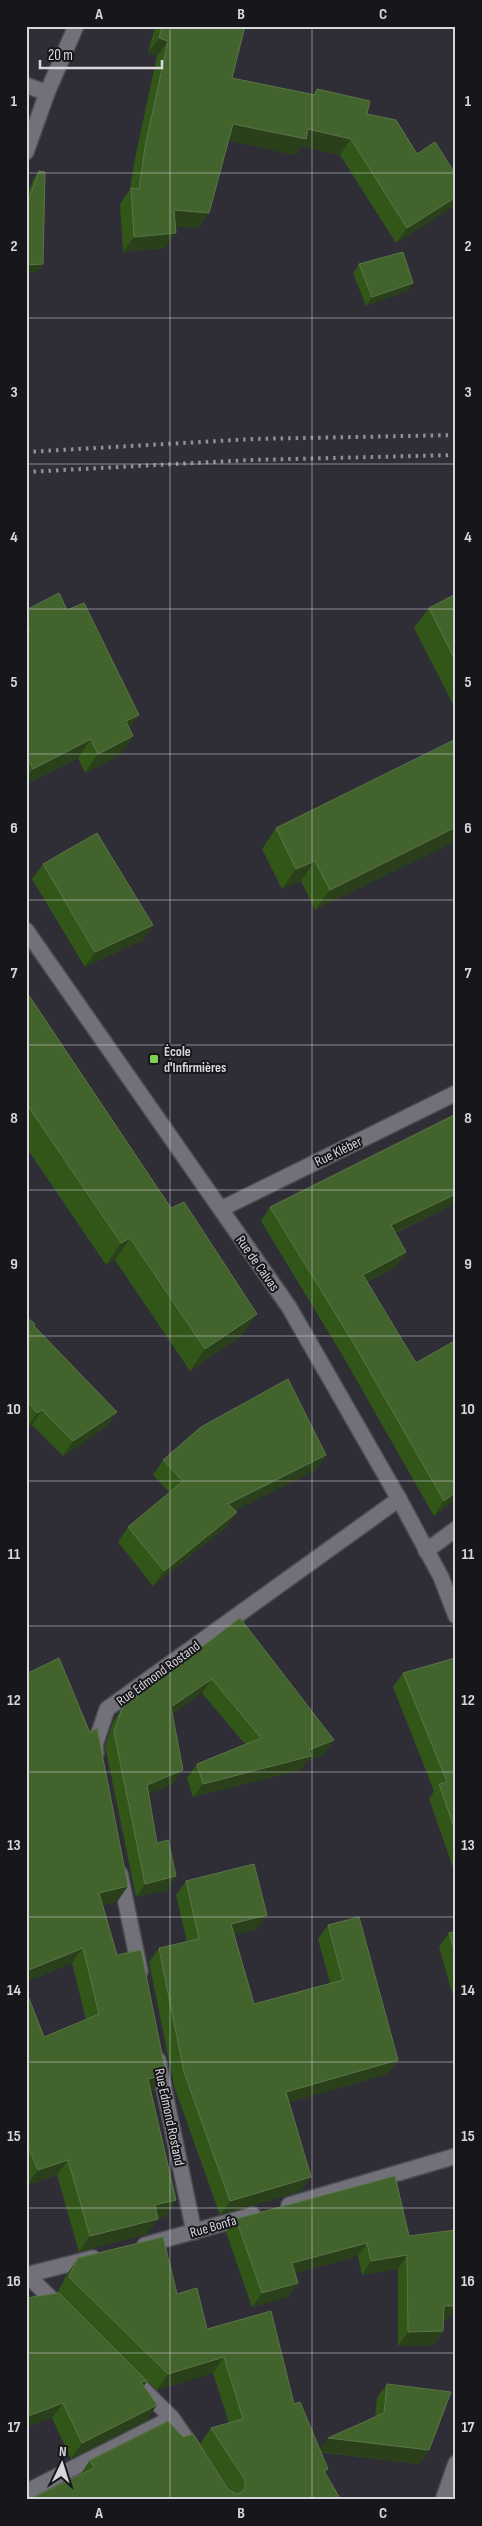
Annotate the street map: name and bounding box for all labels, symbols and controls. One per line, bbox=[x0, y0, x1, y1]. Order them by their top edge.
text: A bbox=[94, 5, 103, 24]
text: B bbox=[237, 5, 245, 24]
text: C bbox=[379, 5, 387, 24]
scale bar bbox=[40, 38, 162, 70]
text: 20 m bbox=[48, 46, 73, 65]
text: 1 bbox=[11, 92, 18, 111]
text: 1 bbox=[465, 92, 472, 111]
text: 2 bbox=[10, 237, 18, 256]
text: 2 bbox=[464, 237, 472, 256]
text: 3 bbox=[10, 383, 18, 402]
text: 3 bbox=[464, 383, 472, 402]
text: 4 bbox=[10, 528, 18, 547]
text: 4 bbox=[464, 528, 472, 547]
text: 5 bbox=[10, 673, 18, 692]
text: 5 bbox=[464, 673, 472, 692]
text: 6 bbox=[10, 819, 18, 838]
text: 6 bbox=[464, 819, 472, 838]
text: 7 bbox=[11, 964, 18, 983]
text: 7 bbox=[465, 964, 472, 983]
place label: École d'Infirmières bbox=[164, 1043, 226, 1076]
marker: École d'Infirmières bbox=[148, 1053, 160, 1065]
text: 8 bbox=[10, 1109, 18, 1128]
text: 8 bbox=[464, 1109, 472, 1128]
street label: Rue Kléber bbox=[312, 1133, 365, 1170]
street label: Rue de Calvas bbox=[232, 1232, 283, 1294]
text: 9 bbox=[10, 1255, 18, 1274]
text: 9 bbox=[464, 1255, 472, 1274]
text: 10 bbox=[7, 1400, 21, 1419]
text: 10 bbox=[461, 1400, 475, 1419]
text: 11 bbox=[8, 1545, 21, 1564]
text: 11 bbox=[462, 1545, 475, 1564]
street label: Rue Edmond Rostand bbox=[113, 1637, 204, 1709]
text: 12 bbox=[7, 1691, 21, 1710]
text: 12 bbox=[461, 1691, 475, 1710]
text: 13 bbox=[7, 1836, 21, 1855]
text: 13 bbox=[461, 1836, 475, 1855]
text: 14 bbox=[7, 1981, 21, 2000]
text: 14 bbox=[461, 1981, 475, 2000]
street label: Rue Edmond Rostand bbox=[151, 2067, 188, 2167]
text: 15 bbox=[7, 2127, 21, 2146]
text: 15 bbox=[461, 2127, 475, 2146]
street label: Rue Bonfa bbox=[188, 2212, 238, 2241]
text: 16 bbox=[7, 2272, 21, 2291]
text: 16 bbox=[461, 2272, 475, 2291]
text: 17 bbox=[7, 2418, 21, 2437]
text: 17 bbox=[461, 2418, 475, 2437]
north arrow bbox=[38, 2438, 88, 2488]
text: N bbox=[59, 2443, 67, 2460]
text: A bbox=[94, 2504, 103, 2523]
text: B bbox=[237, 2504, 245, 2523]
text: C bbox=[379, 2504, 387, 2523]

